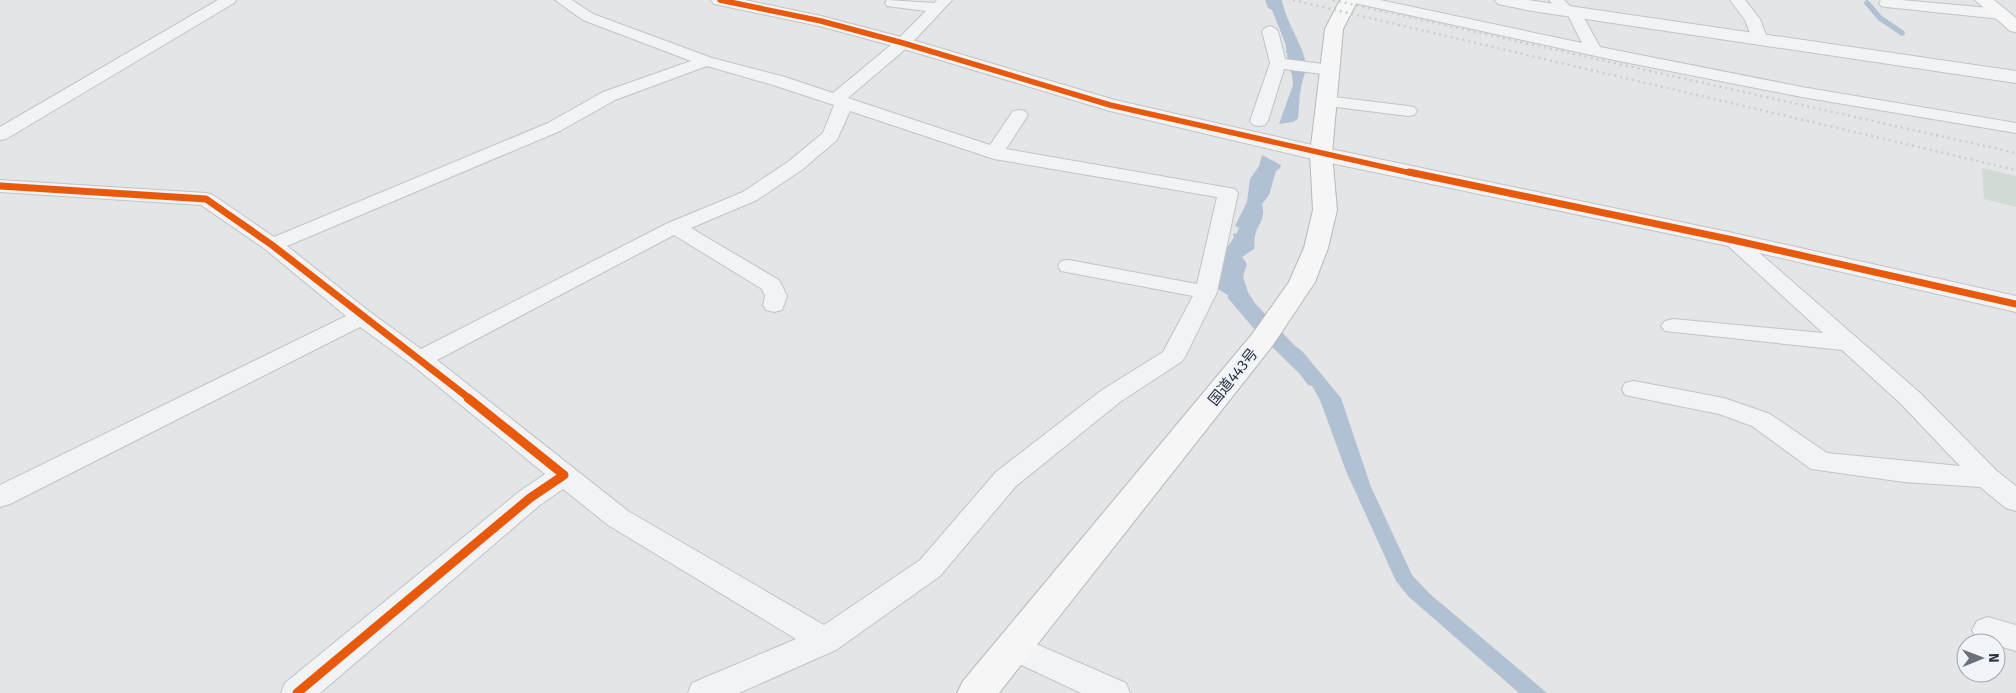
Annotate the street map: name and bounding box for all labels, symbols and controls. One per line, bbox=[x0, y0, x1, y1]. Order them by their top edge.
street label: 国道443号 bbox=[1205, 345, 1261, 409]
north arrow bbox=[1956, 633, 2006, 683]
text: N bbox=[1985, 653, 2002, 663]

